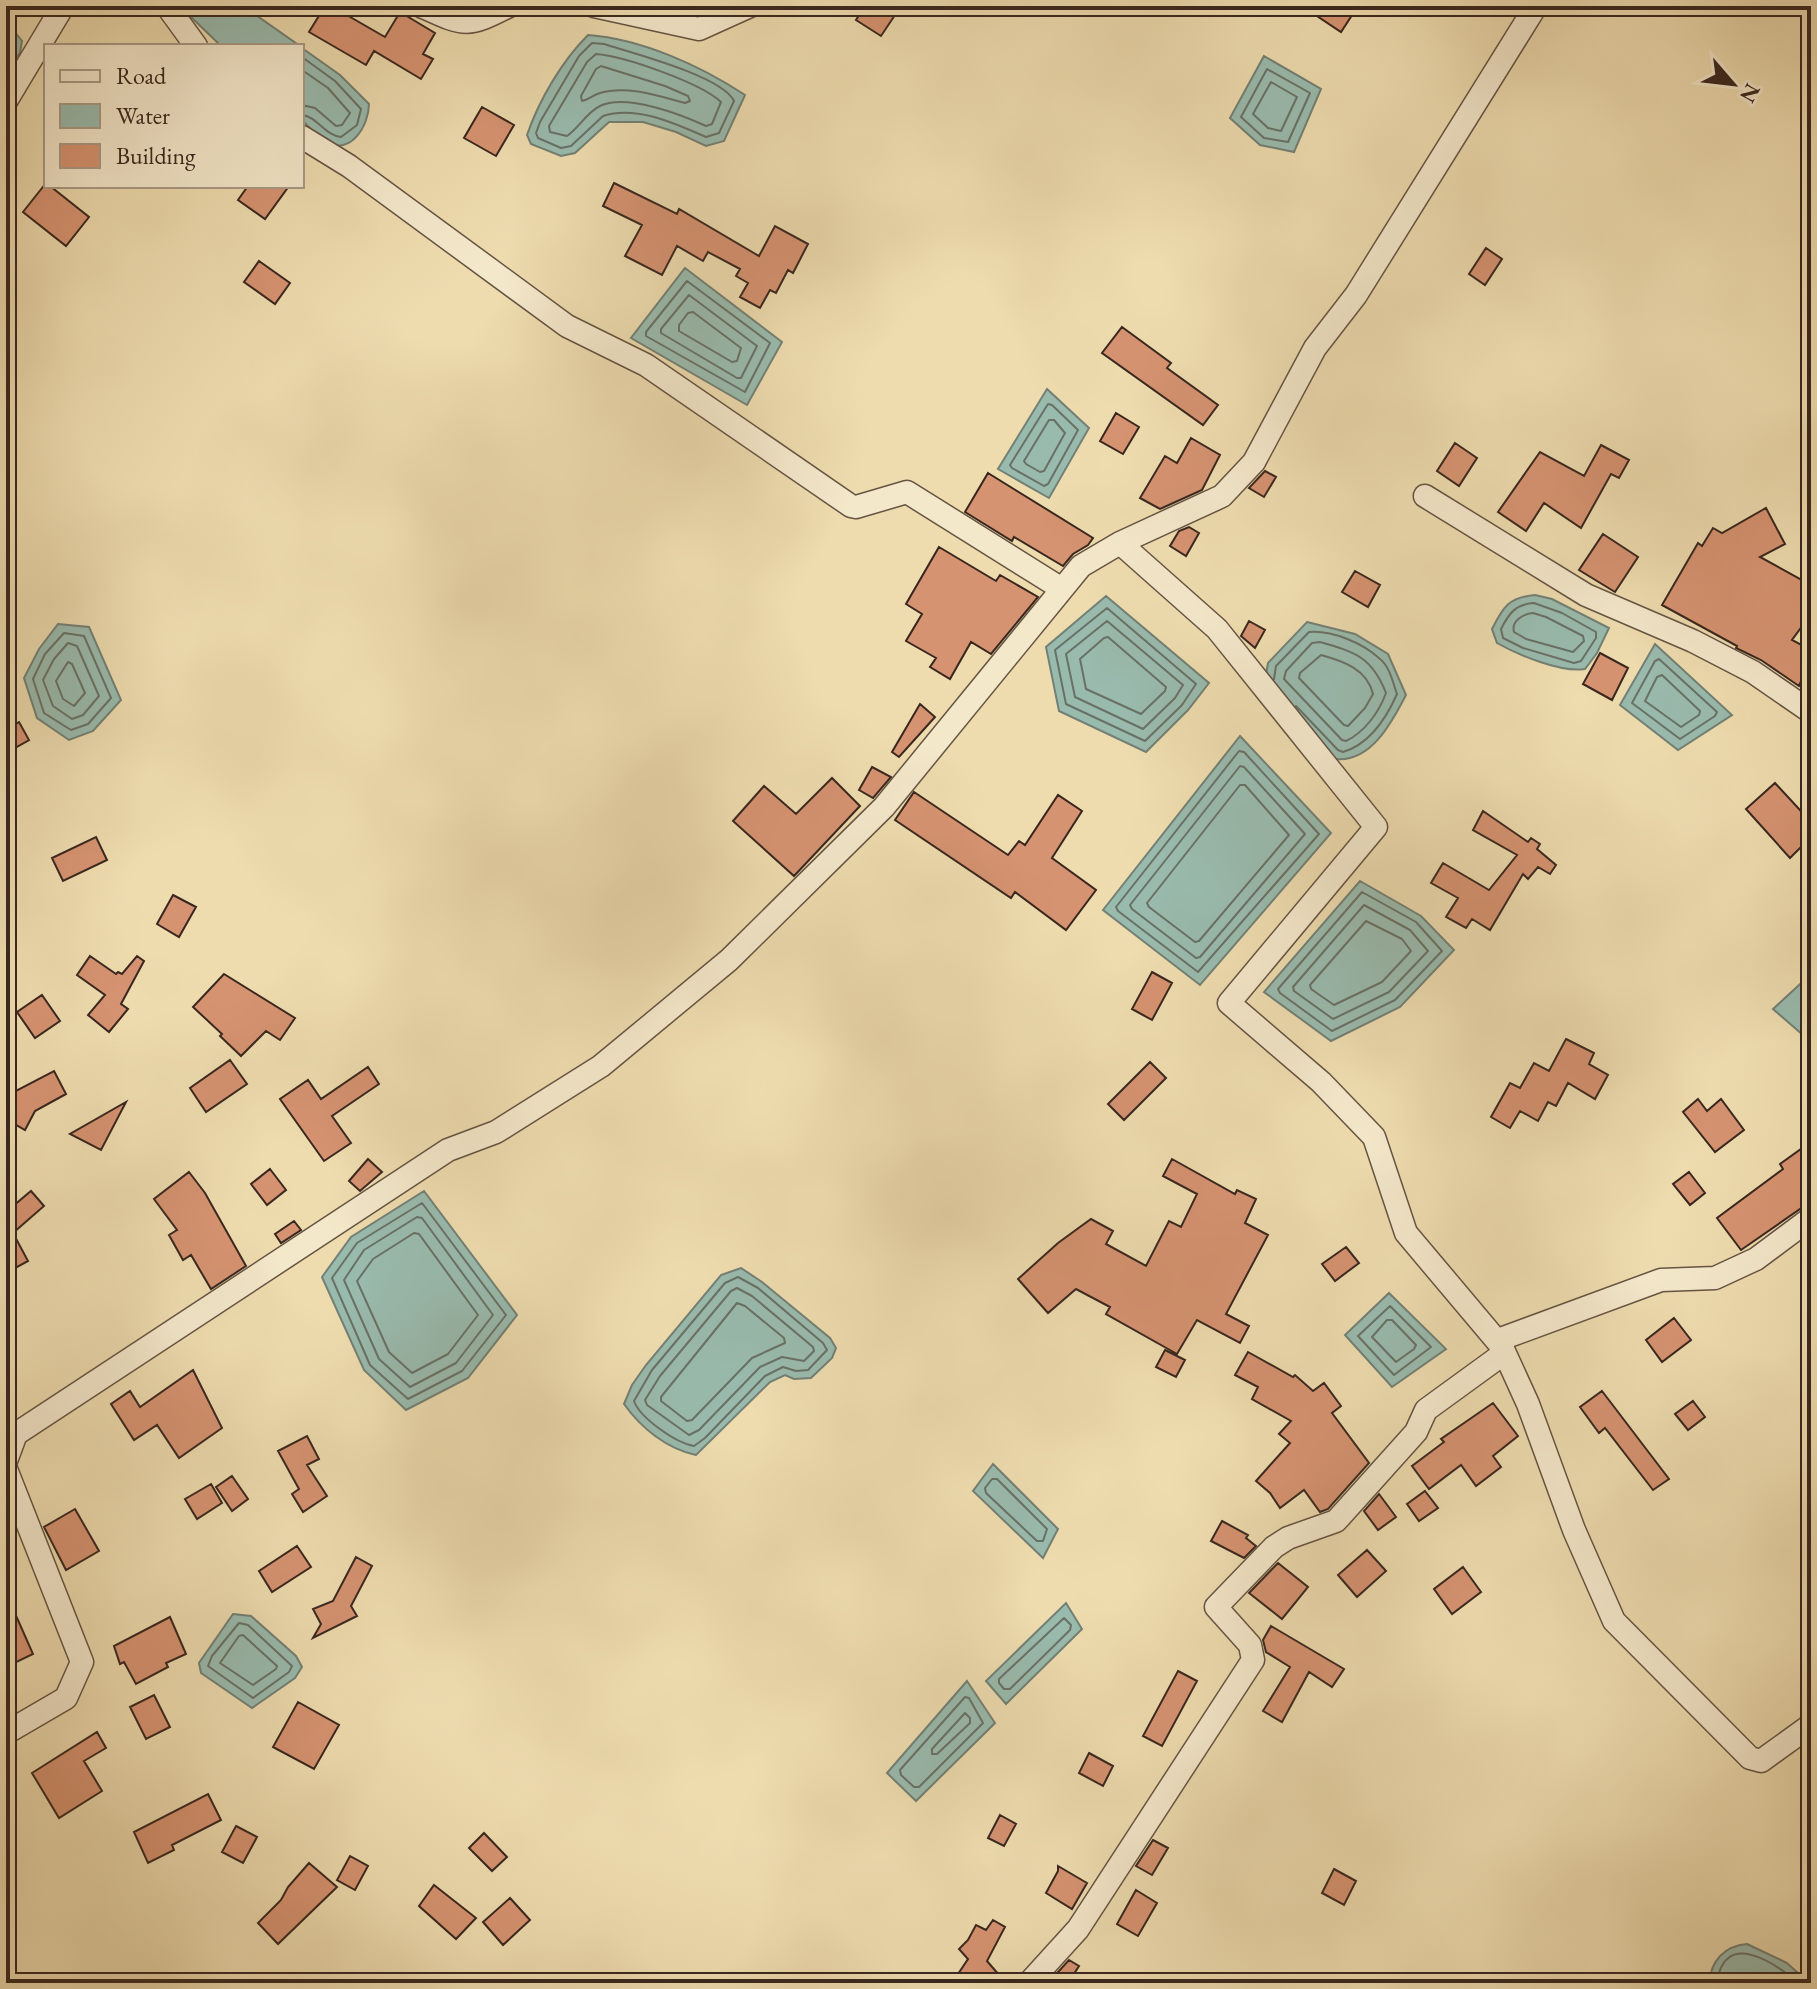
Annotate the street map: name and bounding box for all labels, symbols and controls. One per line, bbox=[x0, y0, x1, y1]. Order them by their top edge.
legend bbox=[44, 44, 304, 188]
north arrow bbox=[1693, 44, 1773, 124]
text: Road bbox=[116, 60, 167, 91]
text: N bbox=[1733, 78, 1767, 108]
text: Water bbox=[116, 100, 170, 131]
text: Building bbox=[116, 140, 196, 171]

